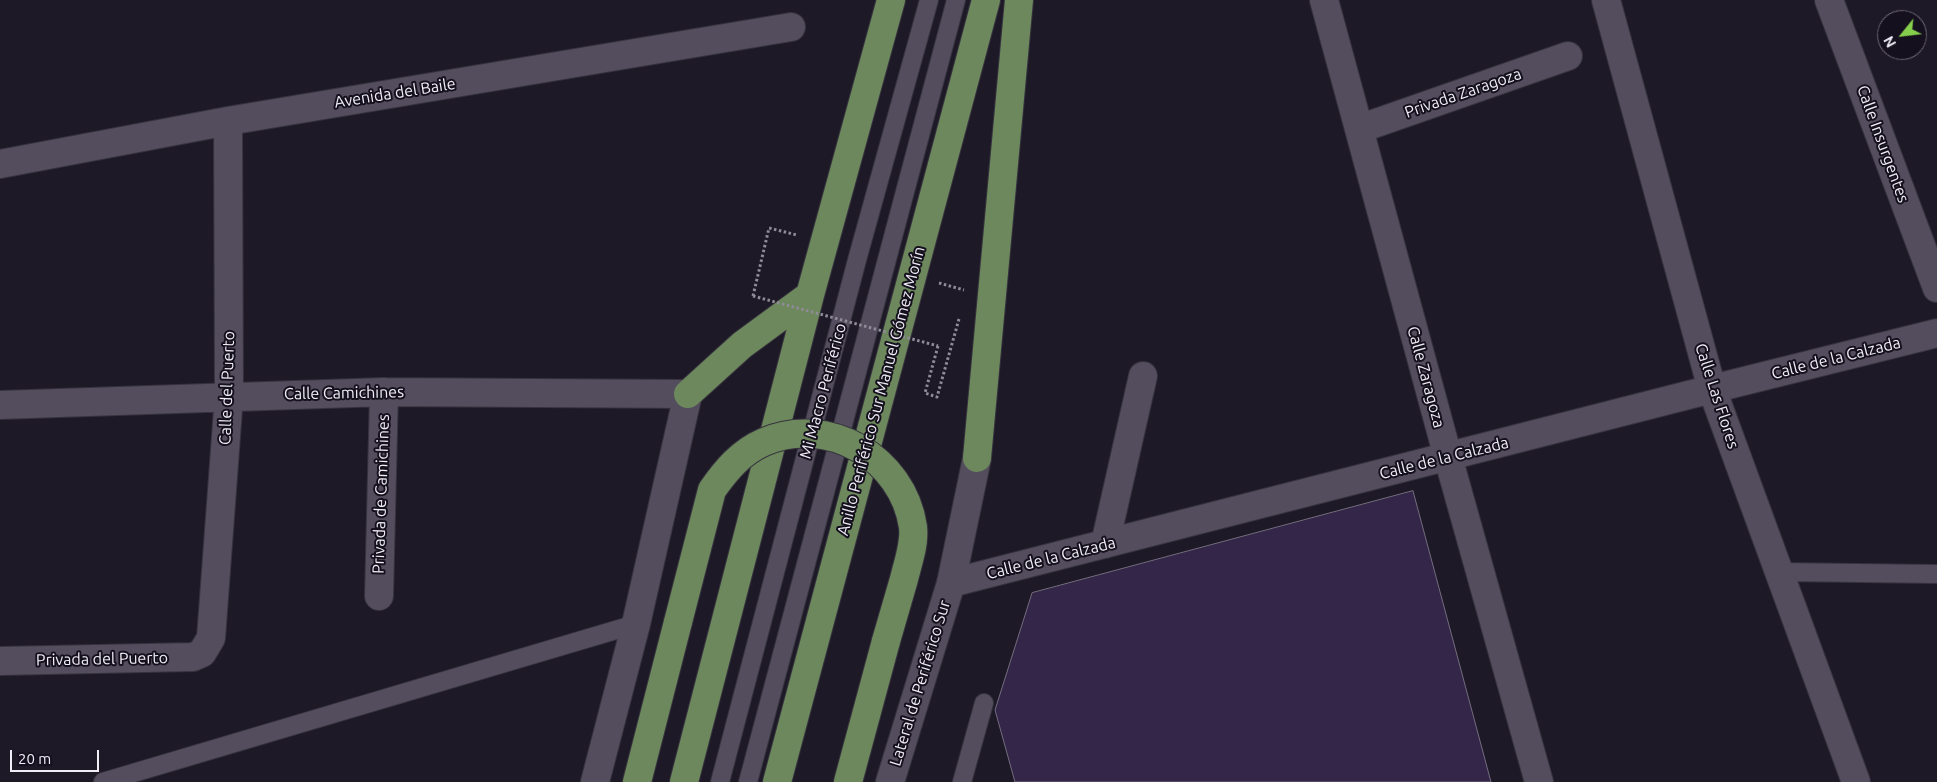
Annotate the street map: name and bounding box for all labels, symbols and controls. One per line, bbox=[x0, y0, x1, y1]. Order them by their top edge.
north arrow bbox=[1877, 10, 1927, 60]
text: N bbox=[1880, 33, 1899, 50]
street label: Privada Zaragoza bbox=[1402, 64, 1524, 122]
street label: Avenida del Baile bbox=[333, 74, 457, 112]
street label: Calle Insurgentes bbox=[1853, 83, 1913, 205]
street label: Anillo Periférico Sur Manuel Gómez Morín bbox=[833, 244, 929, 538]
street label: Mi Macro Periférico bbox=[796, 321, 850, 461]
street label: Calle Zaragoza bbox=[1403, 324, 1449, 430]
street label: Calle del Puerto bbox=[215, 331, 239, 445]
street label: Calle de la Calzada bbox=[1769, 333, 1903, 383]
street label: Calle Las Flores bbox=[1691, 341, 1743, 451]
street label: Calle Camichines bbox=[284, 382, 404, 404]
street label: Privada de Camichines bbox=[369, 414, 393, 574]
street label: Calle de la Calzada bbox=[1377, 433, 1511, 483]
street label: Calle de la Calzada bbox=[984, 533, 1118, 583]
street label: Lateral de Periférico Sur bbox=[886, 598, 954, 768]
street label: Privada del Puerto bbox=[36, 648, 168, 670]
scale bar bbox=[12, 740, 101, 772]
text: 20 m bbox=[18, 750, 51, 767]

